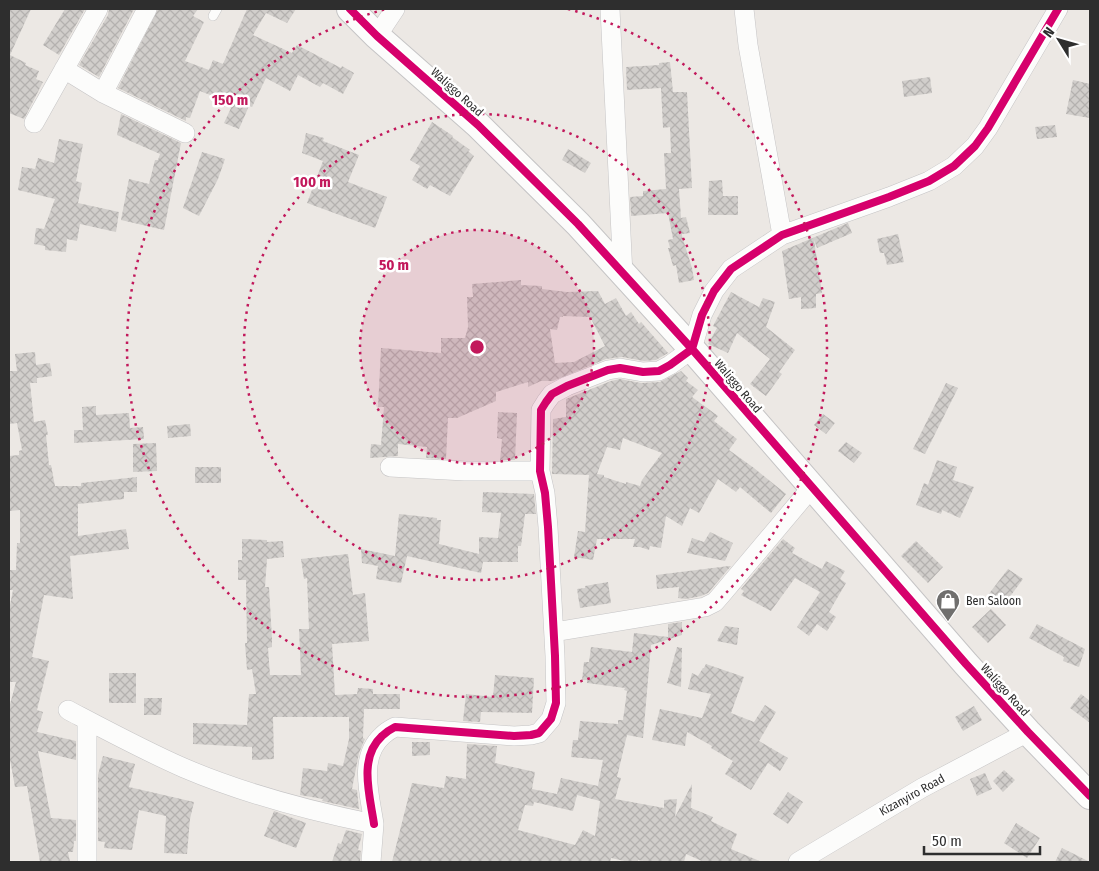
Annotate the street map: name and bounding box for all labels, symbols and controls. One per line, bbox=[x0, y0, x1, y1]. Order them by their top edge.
north arrow bbox=[1034, 15, 1084, 65]
text: N bbox=[1040, 24, 1058, 41]
street label: Waliggo Road bbox=[428, 65, 486, 119]
text: 150 m bbox=[212, 91, 248, 109]
text: 100 m bbox=[293, 173, 331, 191]
text: 50 m bbox=[379, 256, 409, 274]
centre of rings bbox=[468, 338, 486, 356]
street label: Waliggo Road bbox=[712, 356, 764, 416]
shop icon: Ben Saloon bbox=[935, 588, 961, 622]
place label: Ben Saloon bbox=[966, 594, 1021, 608]
street label: Waliggo Road bbox=[978, 661, 1032, 719]
street label: Kizanyiro Road bbox=[877, 771, 947, 819]
scale bar bbox=[924, 824, 1040, 856]
text: 50 m bbox=[932, 832, 962, 850]

